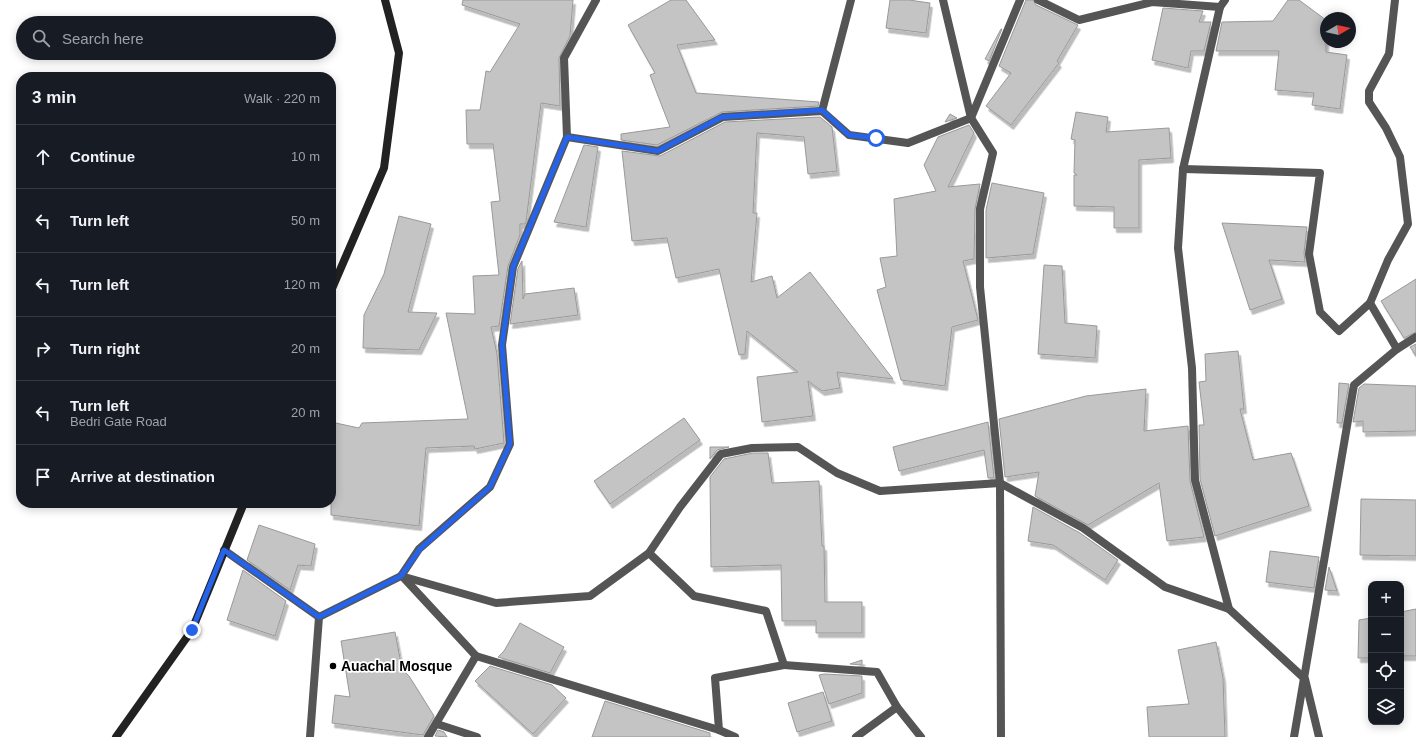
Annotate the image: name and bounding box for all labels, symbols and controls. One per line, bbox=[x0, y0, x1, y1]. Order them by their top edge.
north arrow bbox=[1320, 12, 1356, 48]
search box bbox=[16, 16, 336, 60]
icon: search bbox=[30, 27, 52, 49]
text: Search here bbox=[62, 30, 144, 47]
text: 3 min bbox=[32, 88, 76, 107]
text: Walk · 220 m bbox=[244, 91, 320, 106]
route start bbox=[867, 129, 885, 147]
icon: ahead bbox=[32, 146, 54, 168]
text: Continue bbox=[70, 148, 135, 165]
text: 10 m bbox=[291, 149, 320, 164]
icon: left bbox=[32, 210, 54, 232]
text: Turn left bbox=[70, 212, 129, 229]
text: 50 m bbox=[291, 213, 320, 228]
icon: left bbox=[32, 274, 54, 296]
text: Turn left bbox=[70, 276, 129, 293]
text: 120 m bbox=[284, 277, 320, 292]
icon: right bbox=[32, 338, 54, 360]
text: Turn right bbox=[70, 340, 140, 357]
text: 20 m bbox=[291, 341, 320, 356]
text: Turn left bbox=[70, 397, 129, 414]
icon: left bbox=[32, 402, 54, 424]
text: 20 m bbox=[291, 405, 320, 420]
text: Bedri Gate Road bbox=[70, 414, 167, 429]
icon: arrive bbox=[32, 466, 54, 488]
text: Arrive at destination bbox=[70, 468, 215, 485]
map controls bbox=[1368, 581, 1404, 725]
button: + bbox=[1368, 581, 1404, 617]
button: − bbox=[1368, 617, 1404, 653]
route end bbox=[183, 621, 201, 639]
button: locate bbox=[1368, 653, 1404, 689]
place label: Auachal Mosque bbox=[341, 658, 452, 674]
marker: Auachal Mosque bbox=[328, 661, 338, 671]
button: layers bbox=[1368, 689, 1404, 725]

